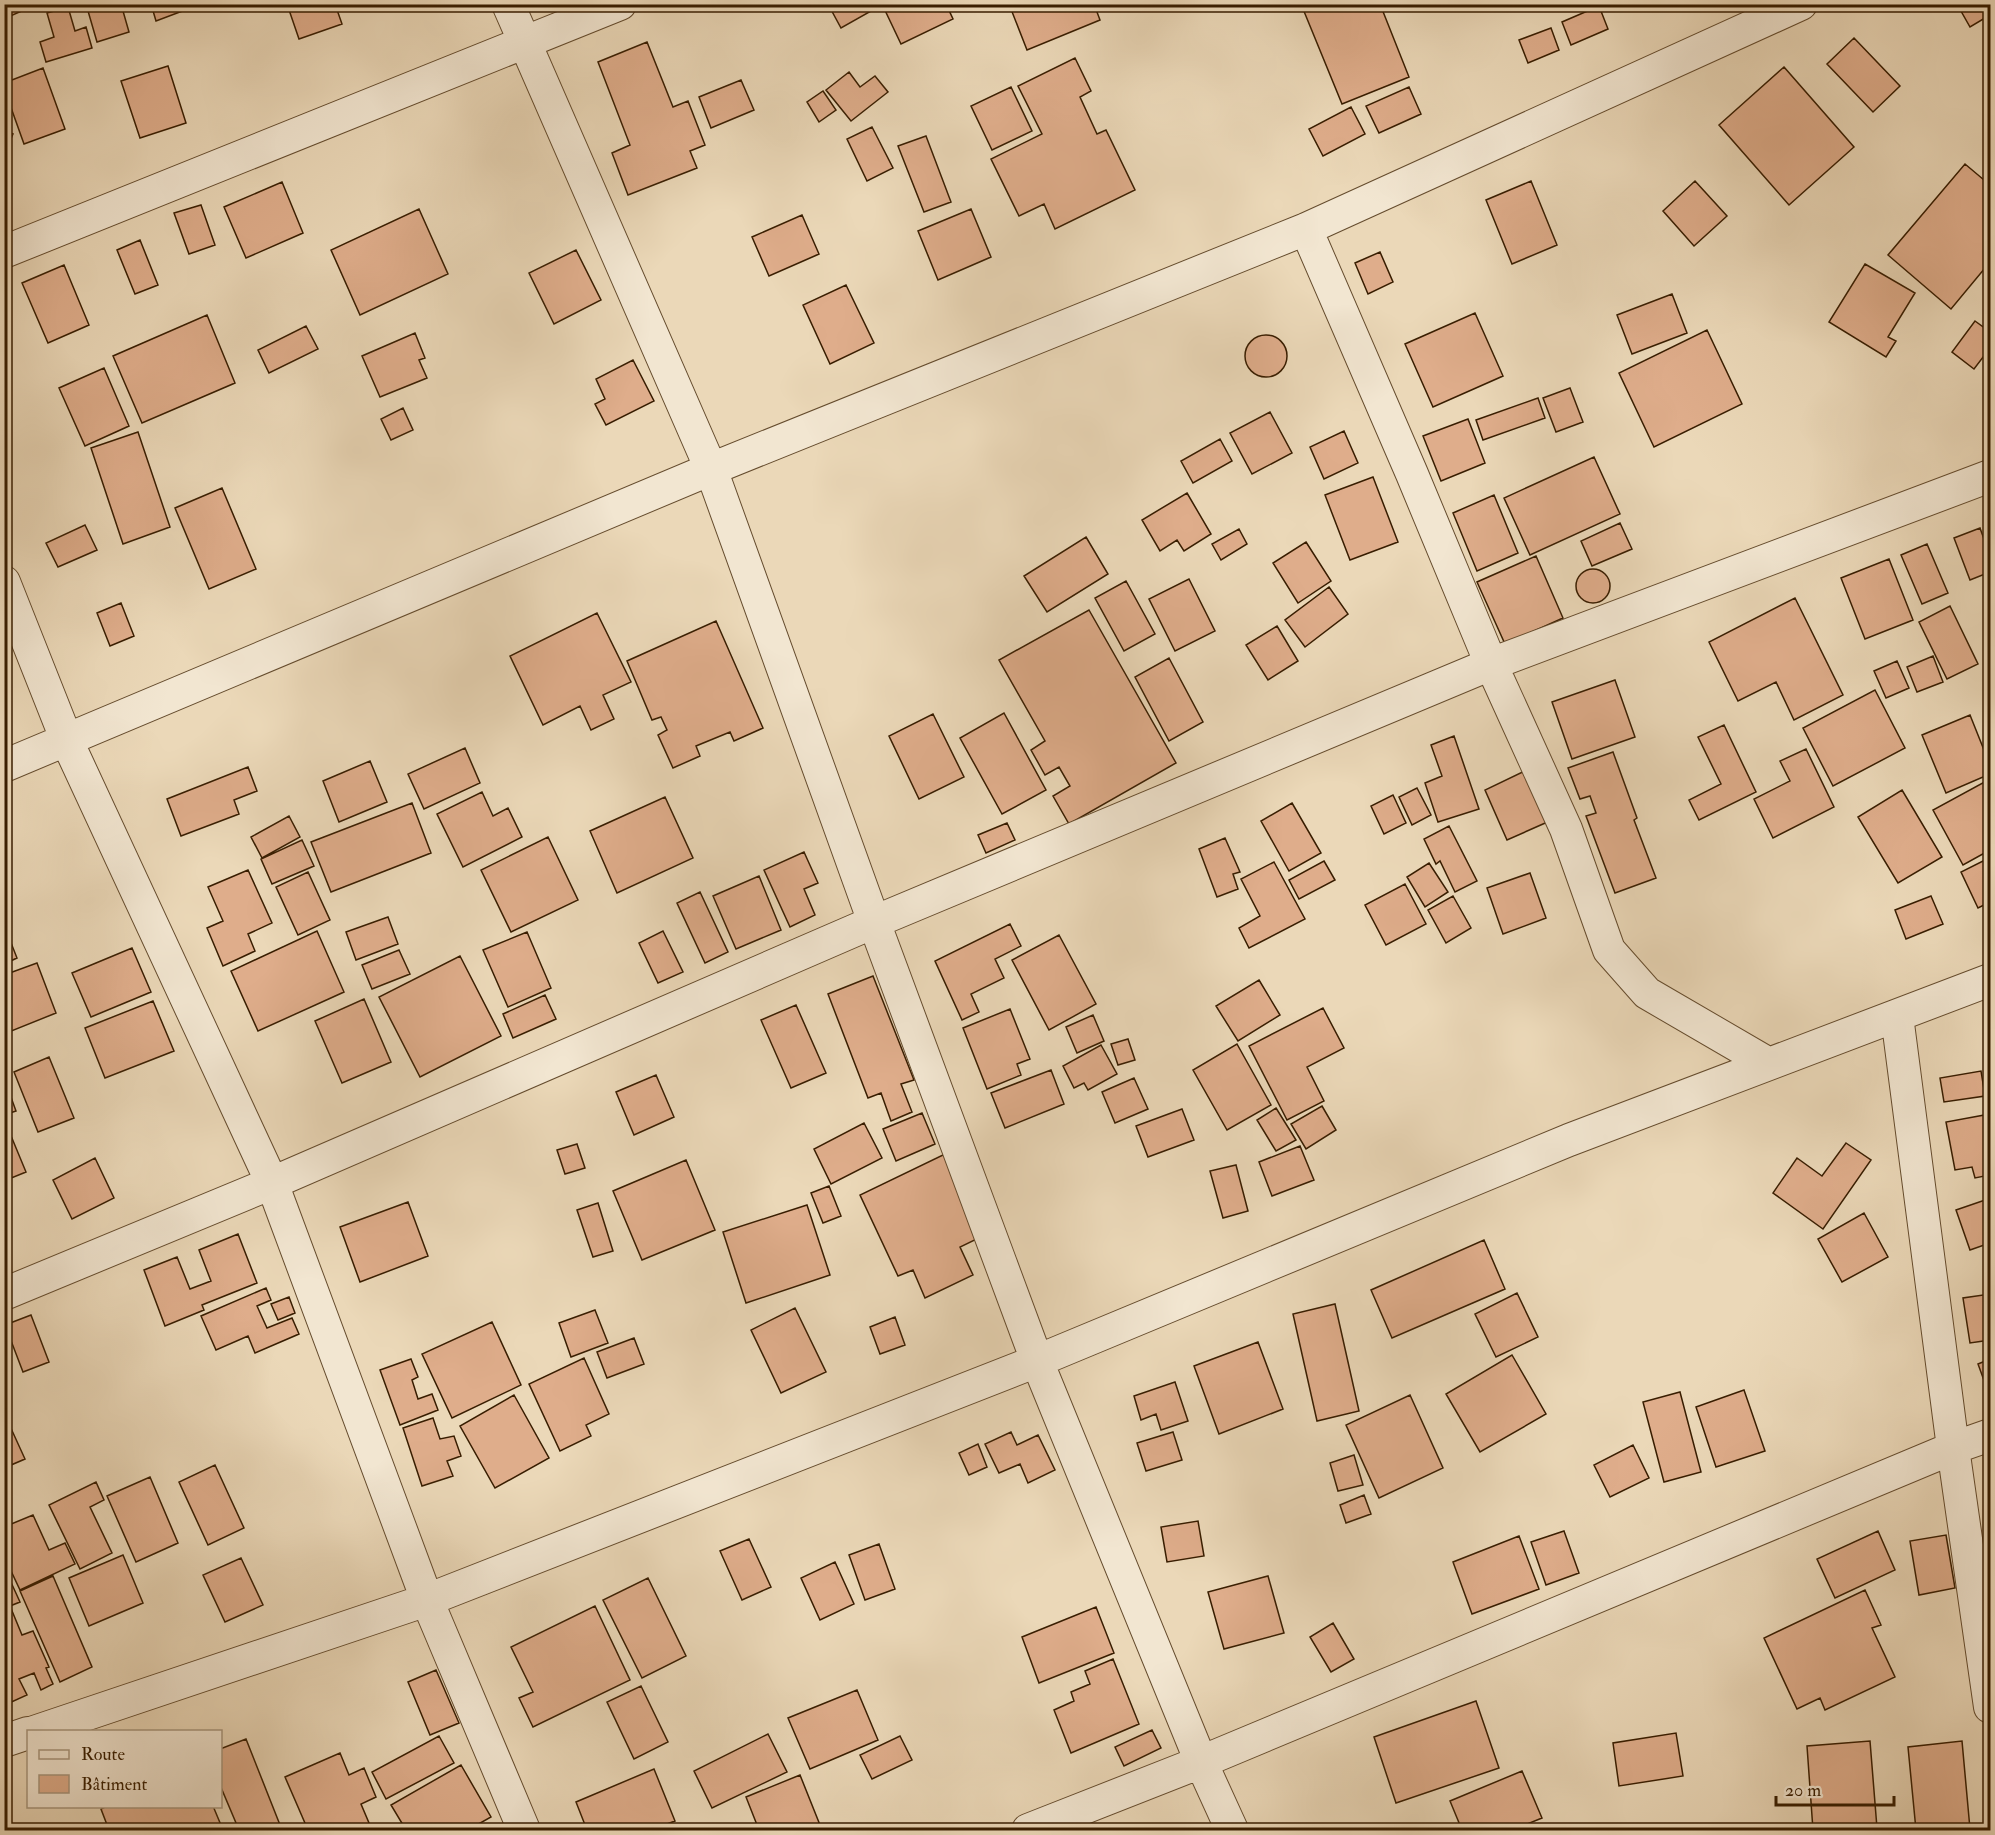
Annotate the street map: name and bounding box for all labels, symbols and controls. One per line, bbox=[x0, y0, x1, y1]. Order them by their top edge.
legend bbox=[27, 1730, 222, 1808]
text: Route bbox=[81, 1743, 125, 1766]
scale bar bbox=[1776, 1769, 1894, 1807]
text: Bâtiment bbox=[81, 1773, 147, 1796]
text: 20 m bbox=[1785, 1779, 1821, 1802]

